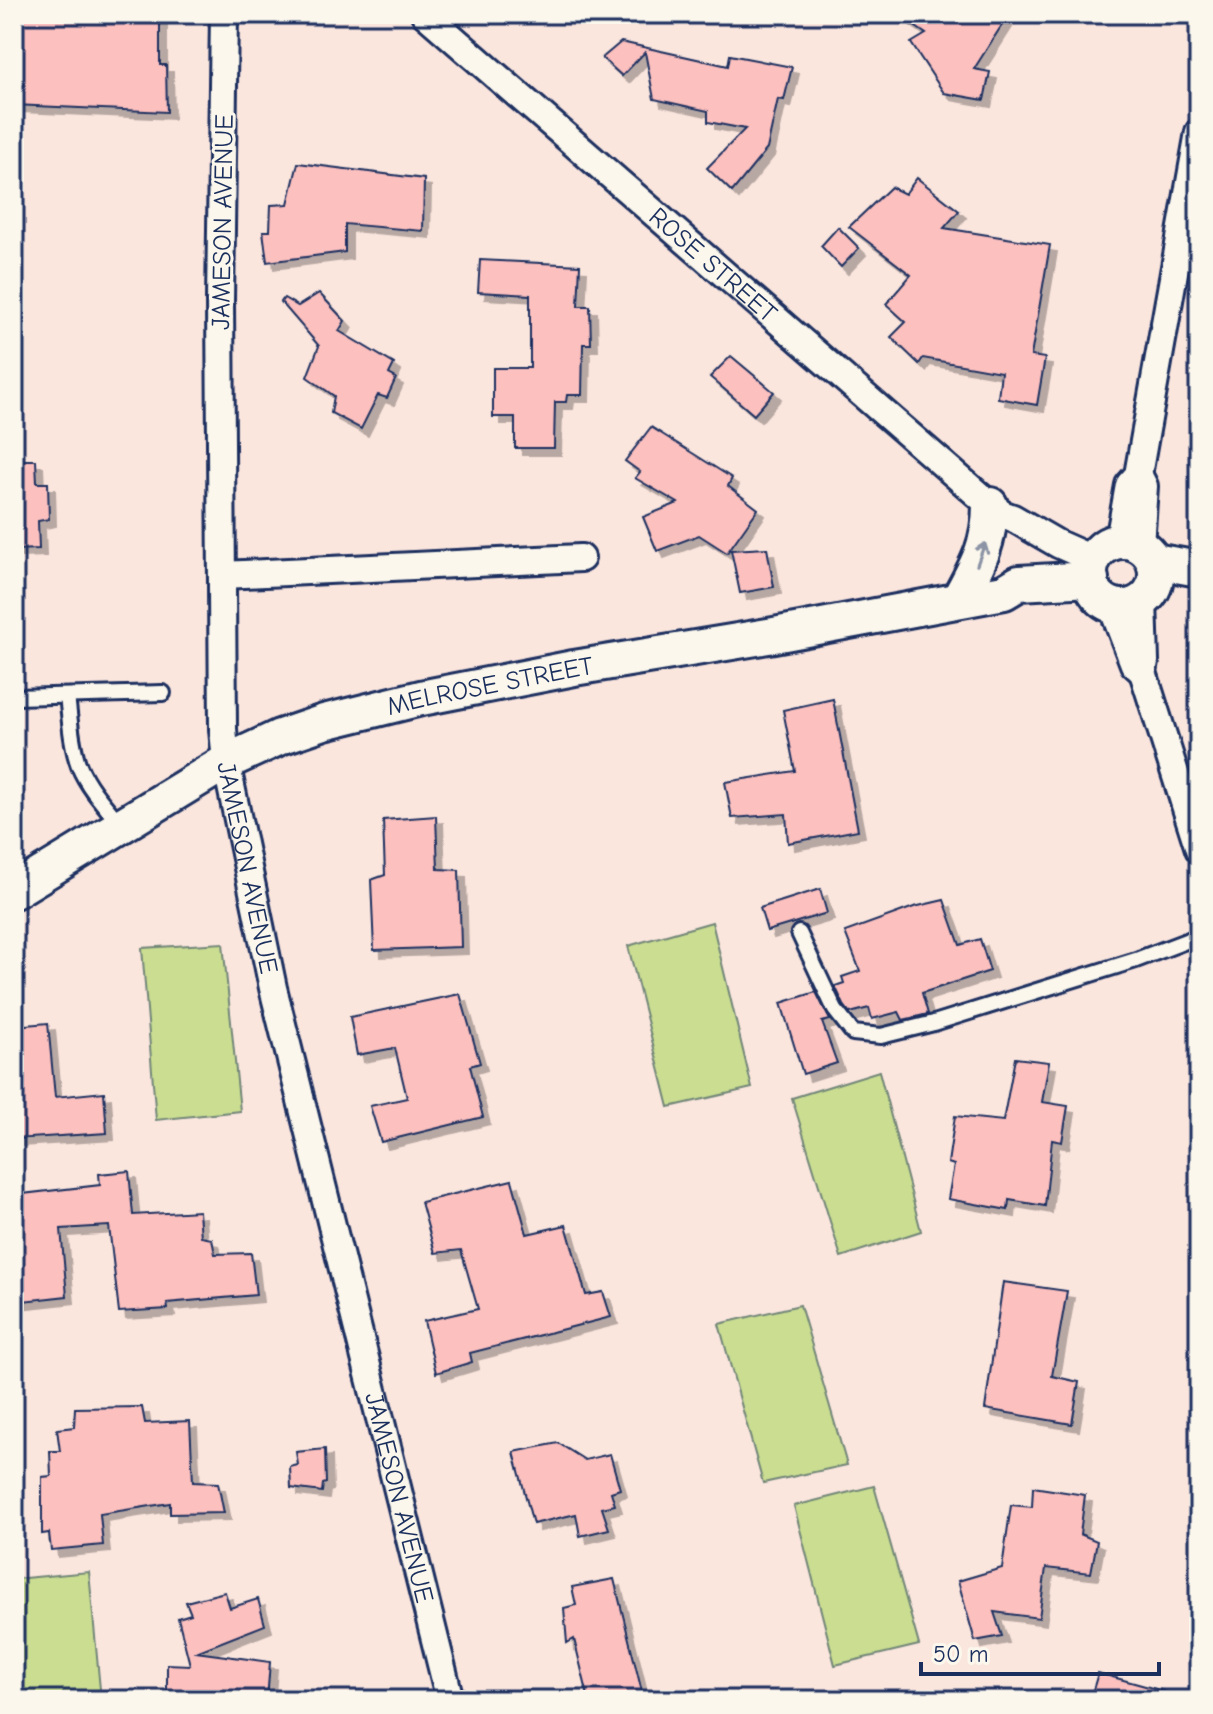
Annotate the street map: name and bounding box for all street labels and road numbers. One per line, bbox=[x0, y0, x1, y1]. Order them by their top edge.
street label: JAMESON AVENUE bbox=[206, 114, 240, 330]
street label: ROSE STREET bbox=[643, 202, 783, 329]
street label: MELROSE STREET bbox=[384, 651, 596, 722]
street label: JAMESON AVENUE bbox=[210, 759, 284, 976]
street label: JAMESON AVENUE bbox=[358, 1389, 439, 1606]

